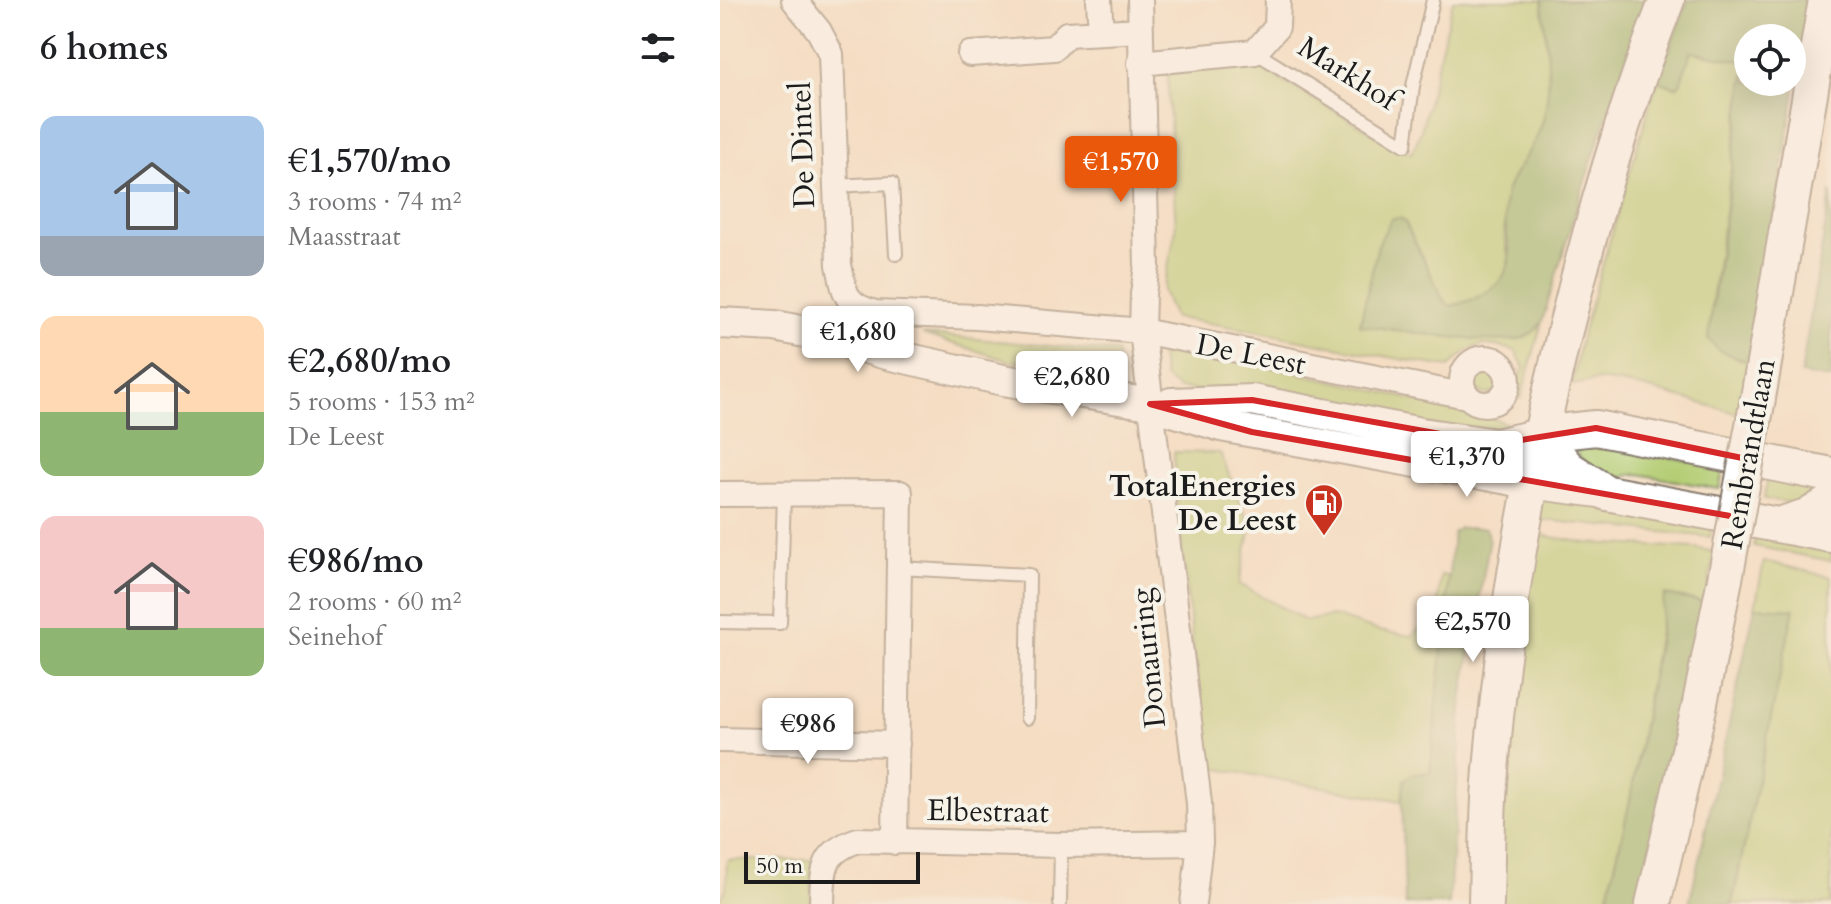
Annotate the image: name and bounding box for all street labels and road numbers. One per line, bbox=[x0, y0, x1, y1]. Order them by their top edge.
street label: Markhof bbox=[1290, 27, 1409, 123]
street label: De Dintel bbox=[780, 81, 825, 209]
street label: De Leest bbox=[1193, 324, 1310, 385]
street label: Rembrandtlaan bbox=[1712, 356, 1785, 553]
street label: Donauring bbox=[1121, 586, 1176, 730]
street label: Elbestraat bbox=[927, 790, 1050, 833]

